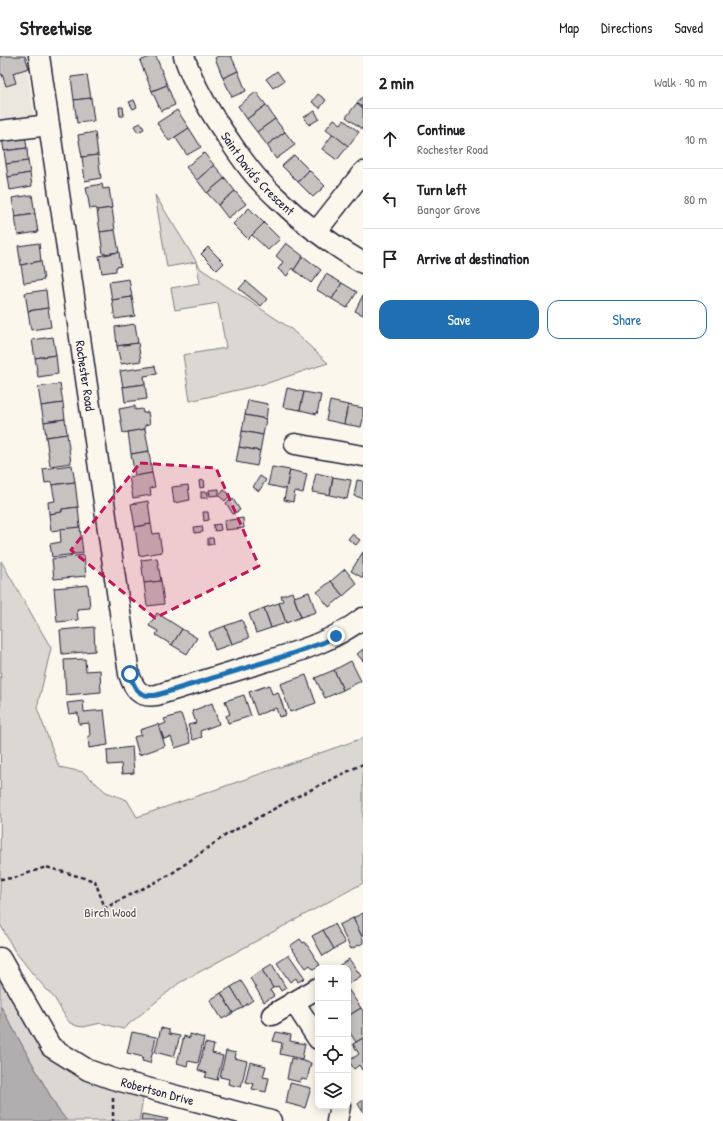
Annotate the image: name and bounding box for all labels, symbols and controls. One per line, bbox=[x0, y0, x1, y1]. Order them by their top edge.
text: Streetwise bbox=[20, 15, 92, 41]
text: Map bbox=[559, 18, 579, 37]
text: Directions bbox=[601, 18, 652, 37]
text: Saved bbox=[674, 18, 703, 37]
text: 2 min bbox=[379, 71, 414, 94]
text: Walk · 90 m bbox=[654, 73, 707, 91]
text: Continue bbox=[417, 119, 465, 140]
street label: Saint David's Crescent bbox=[217, 128, 299, 220]
icon: ahead bbox=[379, 128, 401, 150]
text: 10 m bbox=[685, 130, 707, 148]
text: Rochester Road bbox=[417, 140, 488, 158]
text: Turn left bbox=[417, 179, 467, 200]
icon: left bbox=[379, 188, 401, 210]
text: 80 m bbox=[684, 190, 707, 208]
text: Bangor Grove bbox=[417, 200, 480, 218]
icon: arrive bbox=[379, 248, 401, 270]
text: Arrive at destination bbox=[417, 248, 529, 269]
button: Save bbox=[379, 300, 539, 339]
button: Share bbox=[547, 300, 707, 339]
street label: Rochester Road bbox=[72, 339, 100, 412]
route end bbox=[327, 627, 345, 645]
route start bbox=[121, 665, 139, 683]
park label: Birch Wood bbox=[84, 903, 136, 921]
map controls bbox=[315, 965, 351, 1109]
button: + bbox=[315, 965, 351, 1001]
button: − bbox=[315, 1001, 351, 1037]
button: locate bbox=[315, 1037, 351, 1073]
street label: Robertson Drive bbox=[119, 1073, 196, 1109]
button: layers bbox=[315, 1073, 351, 1109]

